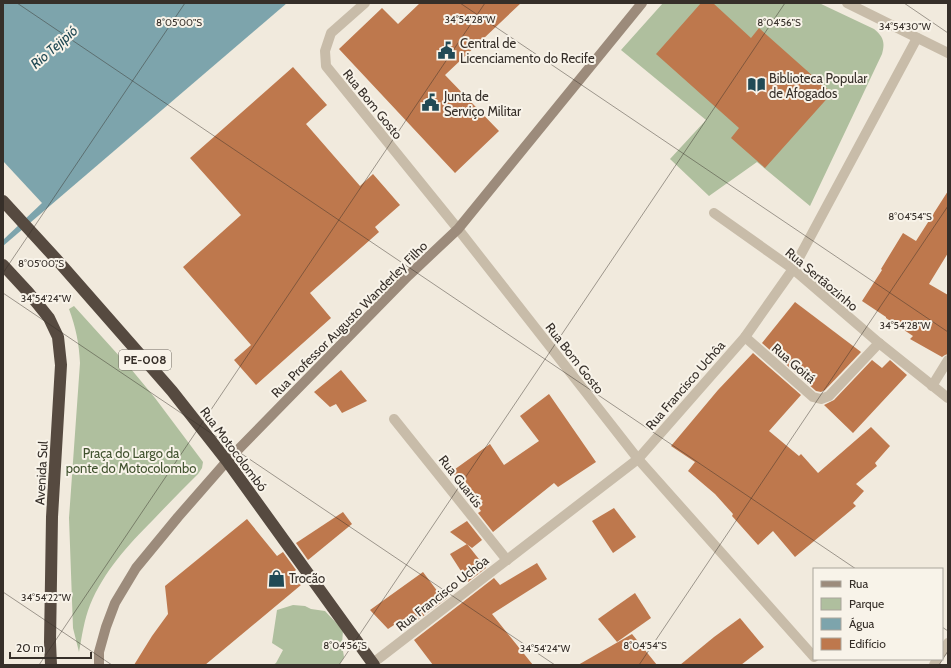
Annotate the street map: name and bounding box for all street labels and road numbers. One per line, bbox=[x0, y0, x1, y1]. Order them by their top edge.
street label: Rua Bom Gosto bbox=[340, 66, 406, 142]
street label: Rua Professor Augusto Wanderley Filho bbox=[267, 237, 431, 401]
street label: Rua Sertãozinho bbox=[782, 244, 862, 314]
street label: Rua Bom Gosto bbox=[542, 319, 608, 397]
street label: Rua Francisco Uchôa bbox=[642, 337, 729, 433]
street label: Rua Goitá bbox=[769, 340, 820, 387]
road number: PE-008 bbox=[119, 350, 171, 370]
street label: Rua Motocolombó bbox=[197, 404, 271, 494]
street label: Avenida Sul bbox=[31, 440, 51, 506]
street label: Rua Guarús bbox=[436, 452, 487, 511]
street label: Rua Francisco Uchôa bbox=[393, 551, 492, 634]

